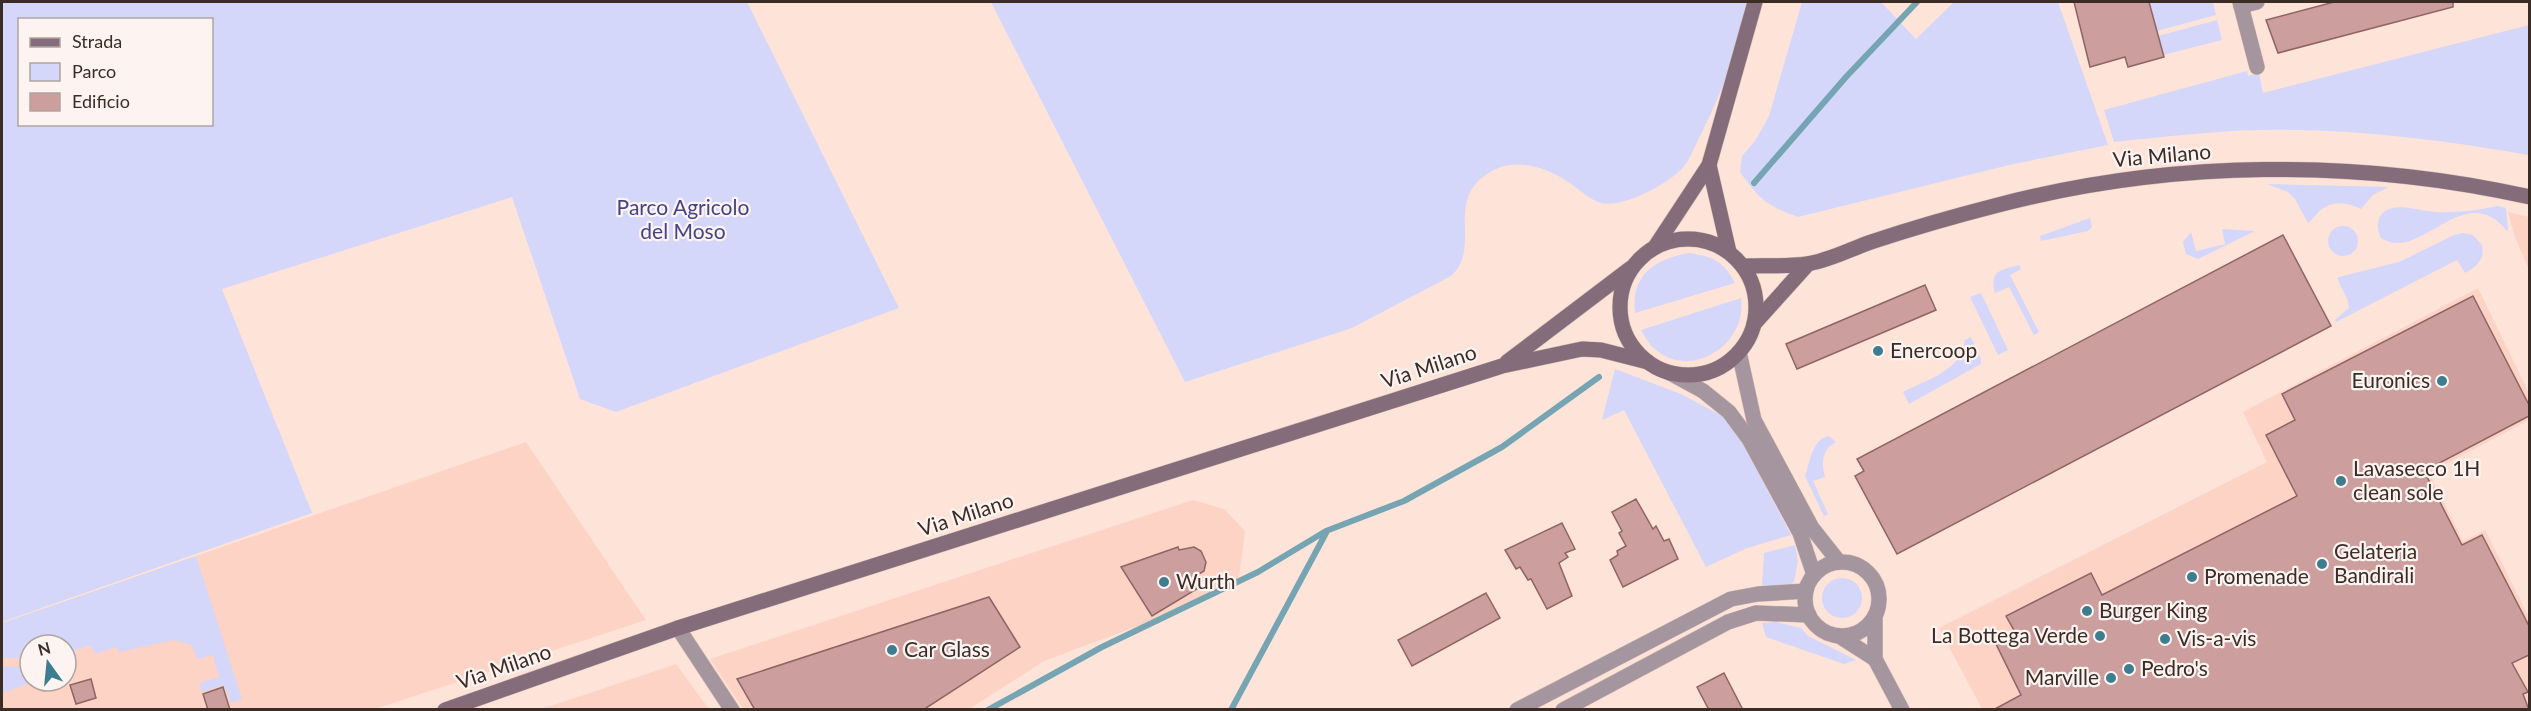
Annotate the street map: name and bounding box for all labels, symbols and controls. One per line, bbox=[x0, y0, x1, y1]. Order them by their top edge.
legend bbox=[18, 18, 213, 126]
text: Strada bbox=[72, 30, 122, 52]
text: Parco bbox=[72, 60, 116, 82]
text: Edificio bbox=[72, 90, 130, 112]
street label: Via Milano bbox=[2112, 138, 2212, 171]
park label: Parco Agricolo del Moso bbox=[617, 194, 749, 243]
place label: Enercoop bbox=[1890, 337, 1977, 362]
street label: Via Milano bbox=[1378, 338, 1479, 393]
marker: Enercoop bbox=[1871, 344, 1885, 358]
place label: Euronics bbox=[2352, 367, 2430, 392]
marker: Euronics bbox=[2435, 374, 2449, 388]
place label: Lavasecco 1H clean sole bbox=[2353, 455, 2480, 504]
marker: Lavasecco 1H clean sole bbox=[2334, 474, 2348, 488]
street label: Via Milano bbox=[915, 486, 1016, 541]
place label: Gelateria Bandirali bbox=[2334, 538, 2417, 587]
marker: Gelateria Bandirali bbox=[2315, 557, 2329, 571]
place label: Promenade bbox=[2204, 563, 2309, 588]
place label: Wurth bbox=[1176, 568, 1236, 593]
marker: Promenade bbox=[2185, 570, 2199, 584]
marker: Wurth bbox=[1157, 575, 1171, 589]
place label: Burger King bbox=[2099, 597, 2208, 622]
marker: Burger King bbox=[2080, 604, 2094, 618]
place label: La Bottega Verde bbox=[1931, 622, 2088, 647]
place label: Vis-a-vis bbox=[2177, 625, 2256, 650]
marker: La Bottega Verde bbox=[2093, 629, 2107, 643]
marker: Vis-a-vis bbox=[2158, 632, 2172, 646]
north arrow bbox=[18, 633, 78, 693]
place label: Car Glass bbox=[904, 636, 990, 661]
text: N bbox=[36, 637, 52, 659]
street label: Via Milano bbox=[453, 638, 554, 693]
marker: Car Glass bbox=[885, 643, 899, 657]
place label: Pedro's bbox=[2141, 655, 2208, 680]
marker: Pedro's bbox=[2122, 662, 2136, 676]
place label: Marville bbox=[2025, 664, 2099, 689]
marker: Marville bbox=[2104, 671, 2118, 685]

